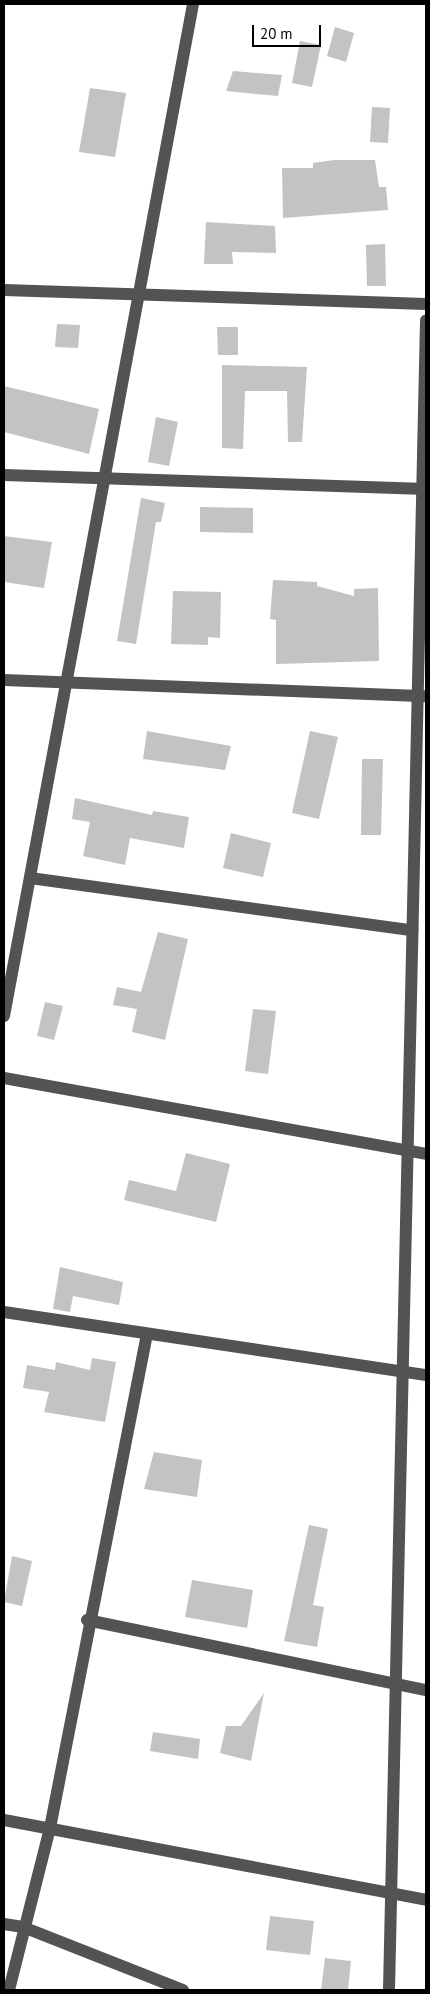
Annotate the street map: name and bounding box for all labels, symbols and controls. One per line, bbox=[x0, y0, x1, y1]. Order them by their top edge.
scale bar bbox=[255, 15, 324, 47]
text: 20 m bbox=[260, 24, 293, 43]

